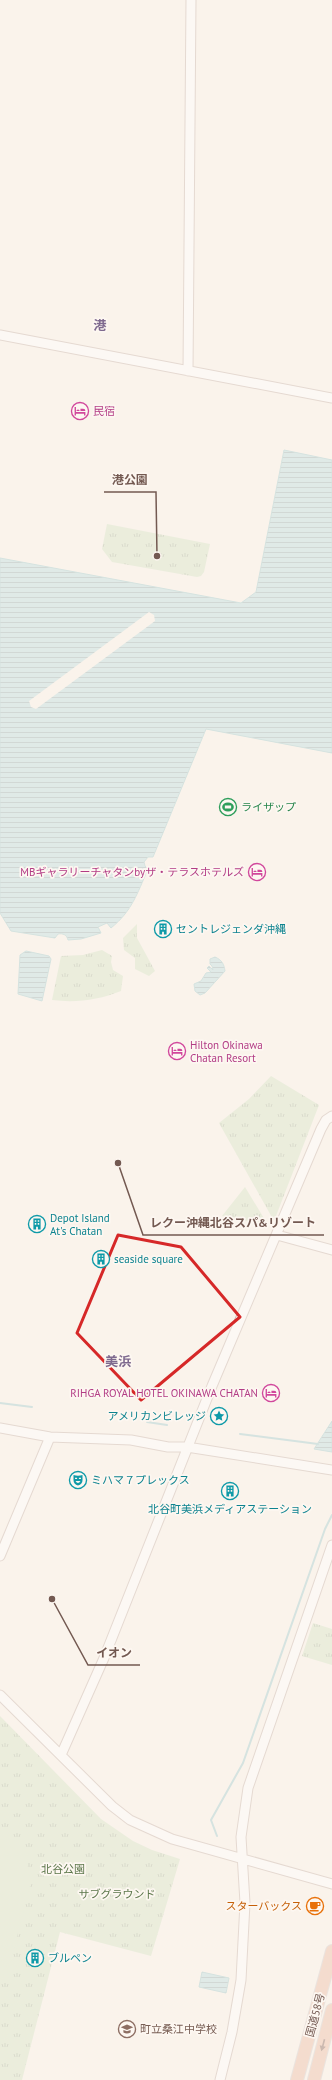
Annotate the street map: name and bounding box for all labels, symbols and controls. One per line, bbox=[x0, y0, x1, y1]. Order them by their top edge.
district label: 港 bbox=[93, 317, 107, 334]
hotel icon: 民宿 bbox=[70, 401, 90, 421]
place label: 民宿 bbox=[93, 404, 115, 418]
callout: 港公園 bbox=[104, 468, 156, 492]
text: 港公園 bbox=[112, 472, 148, 487]
sports icon: ライザップ bbox=[218, 797, 238, 817]
place label: ライザップ bbox=[241, 800, 296, 814]
hotel icon: MBギャラリーチャタンbyザ・テラスホテルズ bbox=[247, 862, 267, 882]
place label: MBギャラリーチャタンbyザ・テラスホテルズ bbox=[20, 865, 244, 879]
building icon: セントレジェンダ沖縄 bbox=[153, 919, 173, 939]
place label: セントレジェンダ沖縄 bbox=[176, 922, 286, 936]
place label: Hilton Okinawa Chatan Resort bbox=[190, 1038, 263, 1065]
hotel icon: Hilton Okinawa Chatan Resort bbox=[167, 1041, 187, 1061]
place label: Depot Island At's Chatan bbox=[50, 1211, 110, 1238]
callout: レクー沖縄北谷スパ&リゾート bbox=[143, 1211, 324, 1235]
building icon: Depot Island At's Chatan bbox=[27, 1214, 47, 1234]
text: レクー沖縄北谷スパ&リゾート bbox=[150, 1215, 316, 1230]
building icon: seaside square bbox=[91, 1249, 111, 1269]
place label: seaside square bbox=[114, 1252, 183, 1266]
district label: 美浜 bbox=[105, 1353, 131, 1370]
hotel icon: RIHGA ROYAL HOTEL OKINAWA CHATAN bbox=[261, 1383, 281, 1403]
place label: RIHGA ROYAL HOTEL OKINAWA CHATAN bbox=[70, 1386, 258, 1400]
place icon: アメリカンビレッジ bbox=[209, 1406, 229, 1426]
place label: アメリカンビレッジ bbox=[108, 1409, 206, 1423]
theatre icon: ミハマ７プレックス bbox=[68, 1470, 88, 1490]
place label: ミハマ７プレックス bbox=[91, 1473, 190, 1487]
building icon: 北谷町美浜メディアステーション bbox=[220, 1481, 240, 1501]
place label: 北谷町美浜メディアステーション bbox=[148, 1502, 312, 1516]
callout: イオン bbox=[88, 1641, 140, 1665]
text: イオン bbox=[96, 1645, 132, 1660]
park label: 北谷公園 bbox=[41, 1862, 85, 1876]
park label: サブグラウンド bbox=[79, 1887, 156, 1901]
cafe icon: スターバックス bbox=[305, 1896, 325, 1916]
place label: スターバックス bbox=[225, 1899, 302, 1913]
building icon: ブルペン bbox=[25, 1948, 45, 1968]
place label: ブルペン bbox=[48, 1951, 92, 1965]
street label: 国道58号 bbox=[302, 1991, 328, 2039]
school or university icon: 町立桑江中学校 bbox=[117, 2019, 137, 2039]
place label: 町立桑江中学校 bbox=[140, 2022, 217, 2036]
one-way arrow bbox=[320, 2039, 326, 2051]

